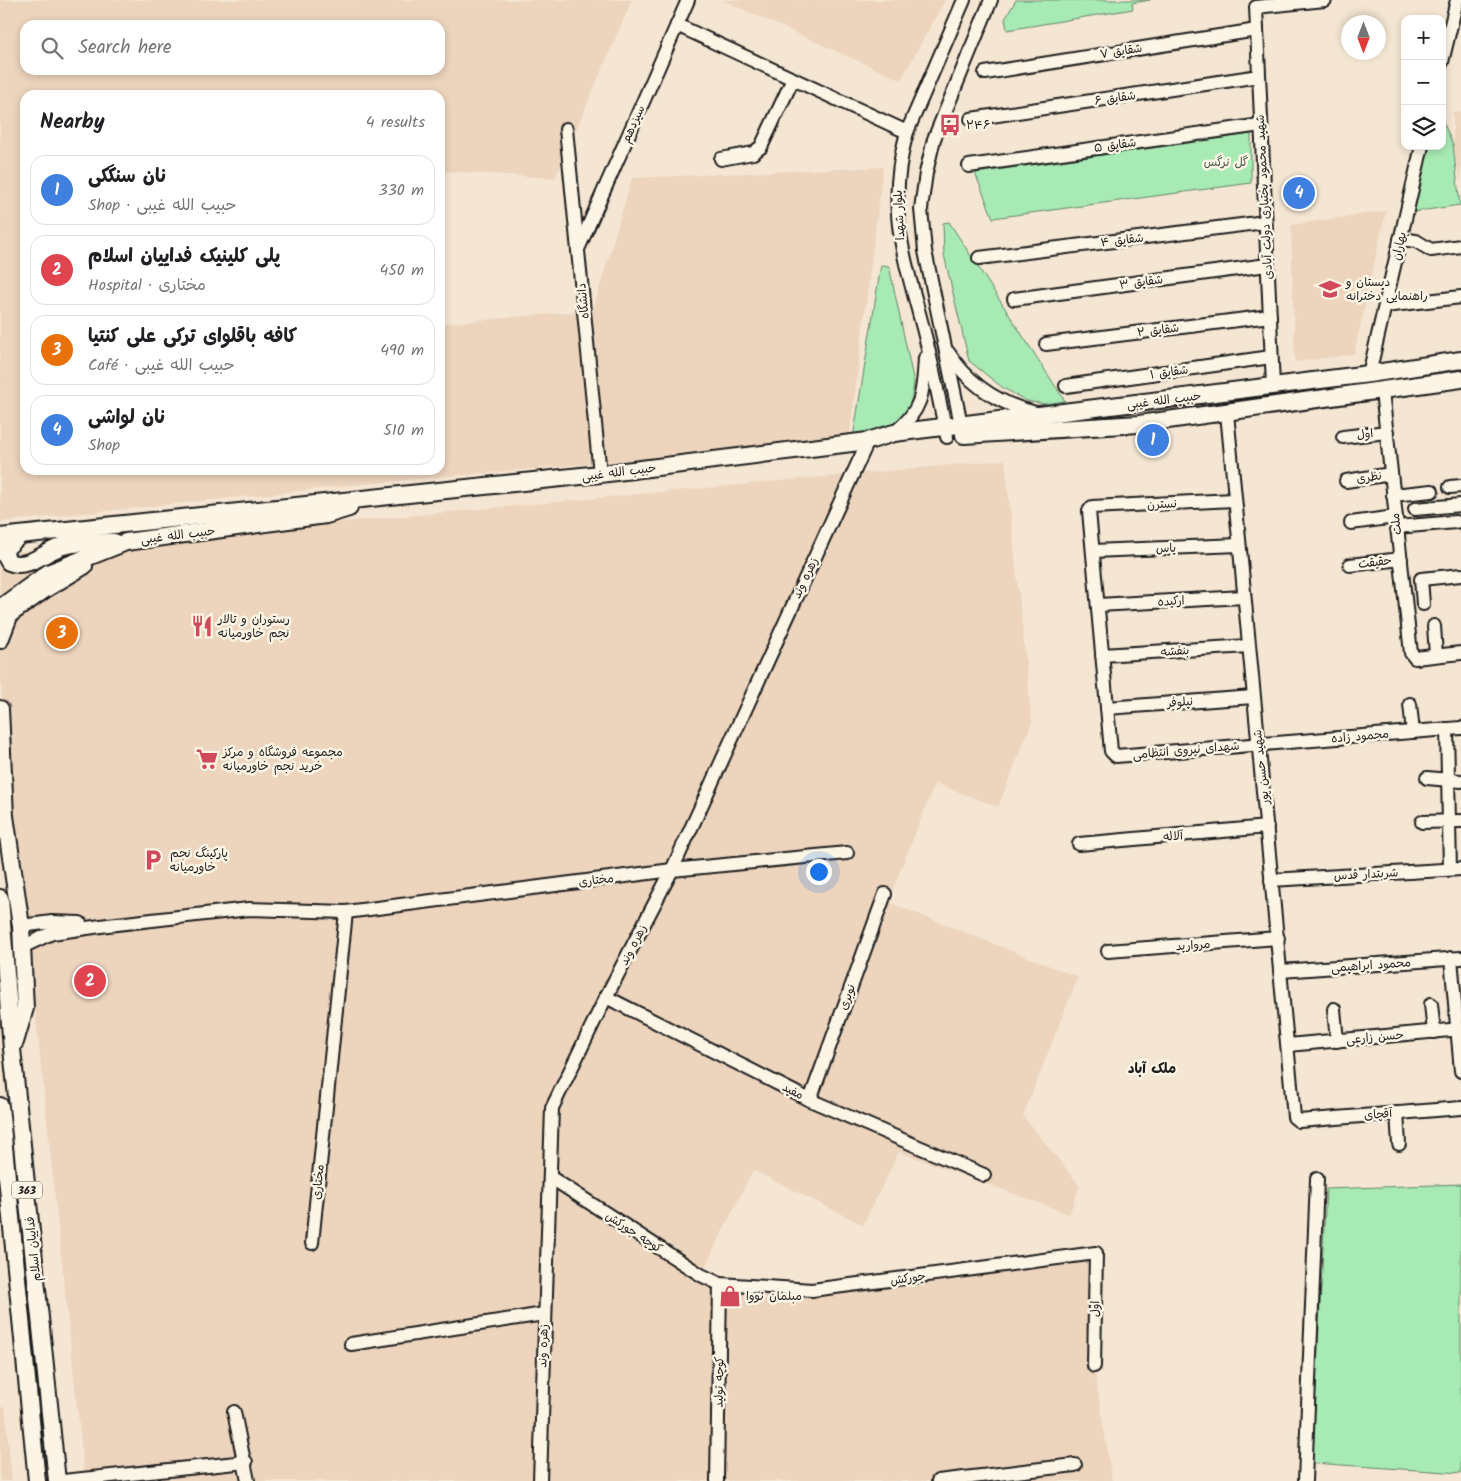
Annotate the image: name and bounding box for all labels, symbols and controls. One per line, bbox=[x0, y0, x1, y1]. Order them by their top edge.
north arrow bbox=[1341, 15, 1386, 60]
map controls bbox=[1401, 15, 1446, 150]
button: + bbox=[1401, 15, 1446, 60]
search box bbox=[20, 20, 445, 75]
text: Search here bbox=[78, 33, 172, 63]
icon: search bbox=[38, 34, 66, 62]
street label: شقایق ۷ bbox=[1098, 39, 1144, 64]
button: − bbox=[1401, 60, 1446, 105]
street label: شقایق ۶ bbox=[1093, 86, 1137, 111]
street label: سیزدهم bbox=[617, 102, 650, 146]
button: layers bbox=[1401, 105, 1446, 150]
text: Nearby bbox=[40, 106, 105, 139]
text: 4 results bbox=[366, 110, 425, 135]
bus stop icon: ۲۴۶ bbox=[937, 112, 963, 138]
street label: شهید محمود بختیاری دولت آبادی bbox=[1251, 114, 1278, 280]
place label: ۲۴۶ bbox=[966, 116, 990, 135]
street label: شقایق ۵ bbox=[1093, 133, 1138, 158]
park label: گل نرگس bbox=[1204, 153, 1248, 172]
text: نان سنگکی bbox=[88, 162, 166, 192]
pin: 4 bbox=[1283, 174, 1315, 212]
text: 1 bbox=[55, 178, 59, 203]
text: 330 m bbox=[379, 178, 424, 203]
street label: بلوار شهدا bbox=[889, 189, 910, 241]
text: Shop · حبیب الله غیبی bbox=[88, 193, 236, 218]
street label: شقایق ۴ bbox=[1099, 228, 1145, 253]
street label: بهاران bbox=[1387, 230, 1412, 262]
text: پلی کلینیک فداییان اسلام bbox=[88, 242, 280, 272]
text: 2 bbox=[52, 258, 62, 283]
text: 450 m bbox=[379, 258, 424, 283]
street label: شقایق ۳ bbox=[1118, 270, 1164, 295]
text: Hospital · مختاری bbox=[88, 273, 206, 298]
place label: دبستان و راهنمایی دخترانه bbox=[1345, 273, 1428, 306]
school or university icon: دبستان و راهنمایی دخترانه bbox=[1317, 276, 1343, 302]
street label: دانشگاه bbox=[572, 282, 595, 320]
street label: شقایق ۲ bbox=[1136, 318, 1180, 343]
text: کافه باقلوای ترکی علی کنتیا bbox=[88, 322, 297, 352]
text: 3 bbox=[53, 338, 61, 363]
text: 490 m bbox=[380, 338, 424, 363]
text: Café · حبیب الله غیبی bbox=[88, 353, 235, 378]
street label: شقایق ۱ bbox=[1149, 360, 1190, 385]
street label: حبیب الله غیبی bbox=[1126, 387, 1202, 414]
text: نان لواشی bbox=[88, 403, 165, 433]
text: 4 bbox=[53, 418, 61, 443]
text: 510 m bbox=[383, 418, 424, 443]
pin: 1 bbox=[1137, 421, 1169, 459]
street label: اول bbox=[1356, 424, 1374, 445]
text: Shop bbox=[88, 433, 120, 458]
street label: حبیب الله غیبی bbox=[581, 459, 657, 486]
street label: نظری bbox=[1355, 466, 1383, 489]
street label: نسترن bbox=[1147, 494, 1177, 515]
street label: ملت bbox=[1386, 512, 1407, 536]
street label: حبیب الله غیبی bbox=[140, 522, 216, 549]
street label: یاس bbox=[1156, 539, 1176, 558]
street label: حقیقت bbox=[1357, 551, 1393, 574]
street label: زهره وند bbox=[788, 554, 823, 602]
street label: ارکیده bbox=[1157, 591, 1185, 612]
place label: رستوران و تالار نجم خاورمیانه bbox=[217, 610, 290, 643]
restaurant icon: رستوران و تالار نجم خاورمیانه bbox=[189, 613, 215, 639]
pin: 3 bbox=[46, 614, 78, 652]
street label: بنفشه bbox=[1160, 641, 1190, 662]
street label: نیلوفر bbox=[1165, 692, 1194, 713]
street label: محمود زاده bbox=[1330, 725, 1390, 748]
street label: شهید حسن پور bbox=[1248, 729, 1275, 806]
street label: شهدای نیروی انتظامی bbox=[1132, 736, 1240, 765]
place label: مجموعه فروشگاه و مرکز خرید نجم خاورمیانه bbox=[222, 743, 343, 776]
supermarket icon: مجموعه فروشگاه و مرکز خرید نجم خاورمیانه bbox=[194, 746, 220, 772]
street label: آلاله bbox=[1162, 826, 1185, 847]
place label: پارکینگ نجم خاورمیانه bbox=[170, 844, 228, 877]
parking icon: پارکینگ نجم خاورمیانه bbox=[140, 847, 166, 873]
your location bbox=[806, 859, 832, 885]
street label: شربتدار قدس bbox=[1333, 863, 1399, 886]
street label: مختاری bbox=[577, 869, 615, 892]
street label: زهره وند bbox=[615, 921, 652, 969]
street label: مروارید bbox=[1175, 935, 1211, 956]
street label: محمود ابراهیمی bbox=[1330, 953, 1412, 978]
pin: 2 bbox=[74, 962, 106, 1000]
street label: نوبری bbox=[834, 982, 861, 1013]
street label: حسن زارعی bbox=[1345, 1026, 1405, 1049]
district label: ملک آباد bbox=[1128, 1058, 1176, 1080]
street label: مفید bbox=[779, 1078, 807, 1105]
street label: آقچای bbox=[1363, 1104, 1394, 1125]
street label: مختاری bbox=[307, 1163, 330, 1201]
road number: 363 bbox=[12, 1182, 42, 1198]
street label: کوچه جورکش bbox=[601, 1207, 666, 1258]
street label: فداییان اسلام bbox=[21, 1215, 46, 1282]
street label: جورکش bbox=[889, 1267, 927, 1290]
shop icon: مبلمان نووا bbox=[717, 1283, 743, 1309]
place label: مبلمان نووا bbox=[746, 1287, 802, 1306]
street label: اول bbox=[1086, 1301, 1105, 1317]
street label: زهره وند bbox=[533, 1324, 554, 1368]
street label: کوچه تولید bbox=[710, 1356, 729, 1408]

